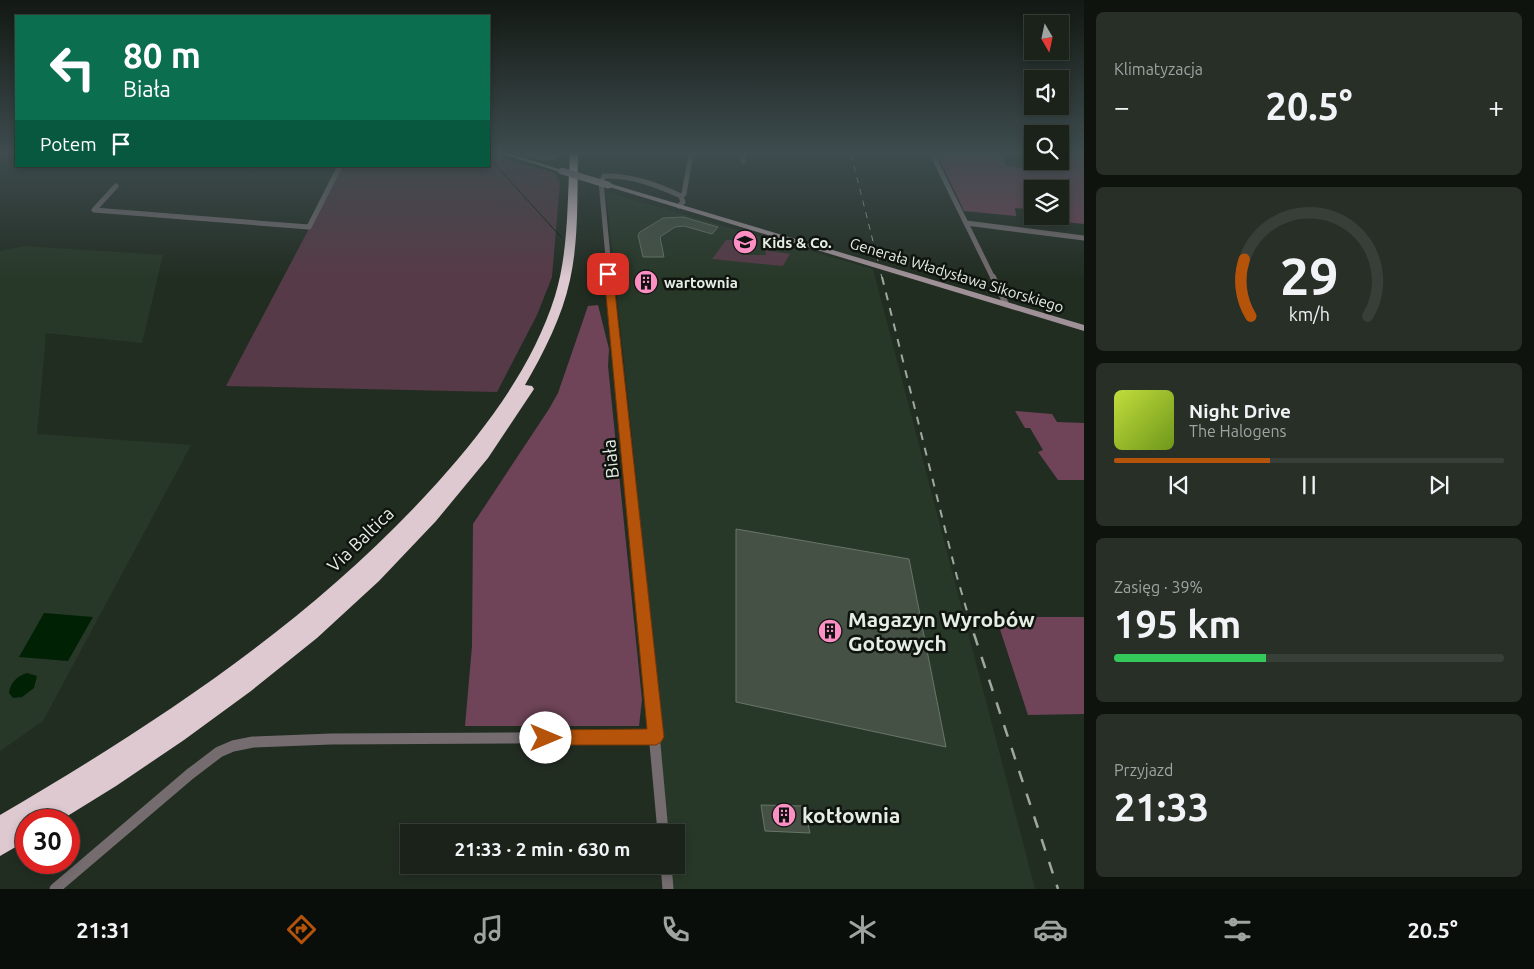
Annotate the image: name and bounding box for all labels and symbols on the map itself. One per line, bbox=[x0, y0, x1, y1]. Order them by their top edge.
north arrow bbox=[1024, 15, 1069, 60]
school or university icon: Kids & Co. bbox=[732, 229, 758, 255]
place label: Kids & Co. bbox=[762, 234, 832, 251]
street label: Generała Władysława Sikorskiego bbox=[848, 234, 1066, 316]
pin bbox=[587, 253, 629, 295]
building icon: wartownia bbox=[633, 269, 659, 295]
place label: wartownia bbox=[664, 274, 738, 291]
street label: Biała bbox=[598, 438, 622, 480]
street label: Via Baltica bbox=[323, 503, 397, 575]
place label: Magazyn Wyrobów Gotowych bbox=[848, 607, 1035, 655]
building icon: Magazyn Wyrobów Gotowych bbox=[817, 618, 843, 644]
position arrow bbox=[519, 711, 571, 763]
building icon: kotłownia bbox=[771, 802, 797, 828]
place label: kotłownia bbox=[802, 803, 900, 827]
speed limit sign: 30 bbox=[15, 809, 80, 874]

